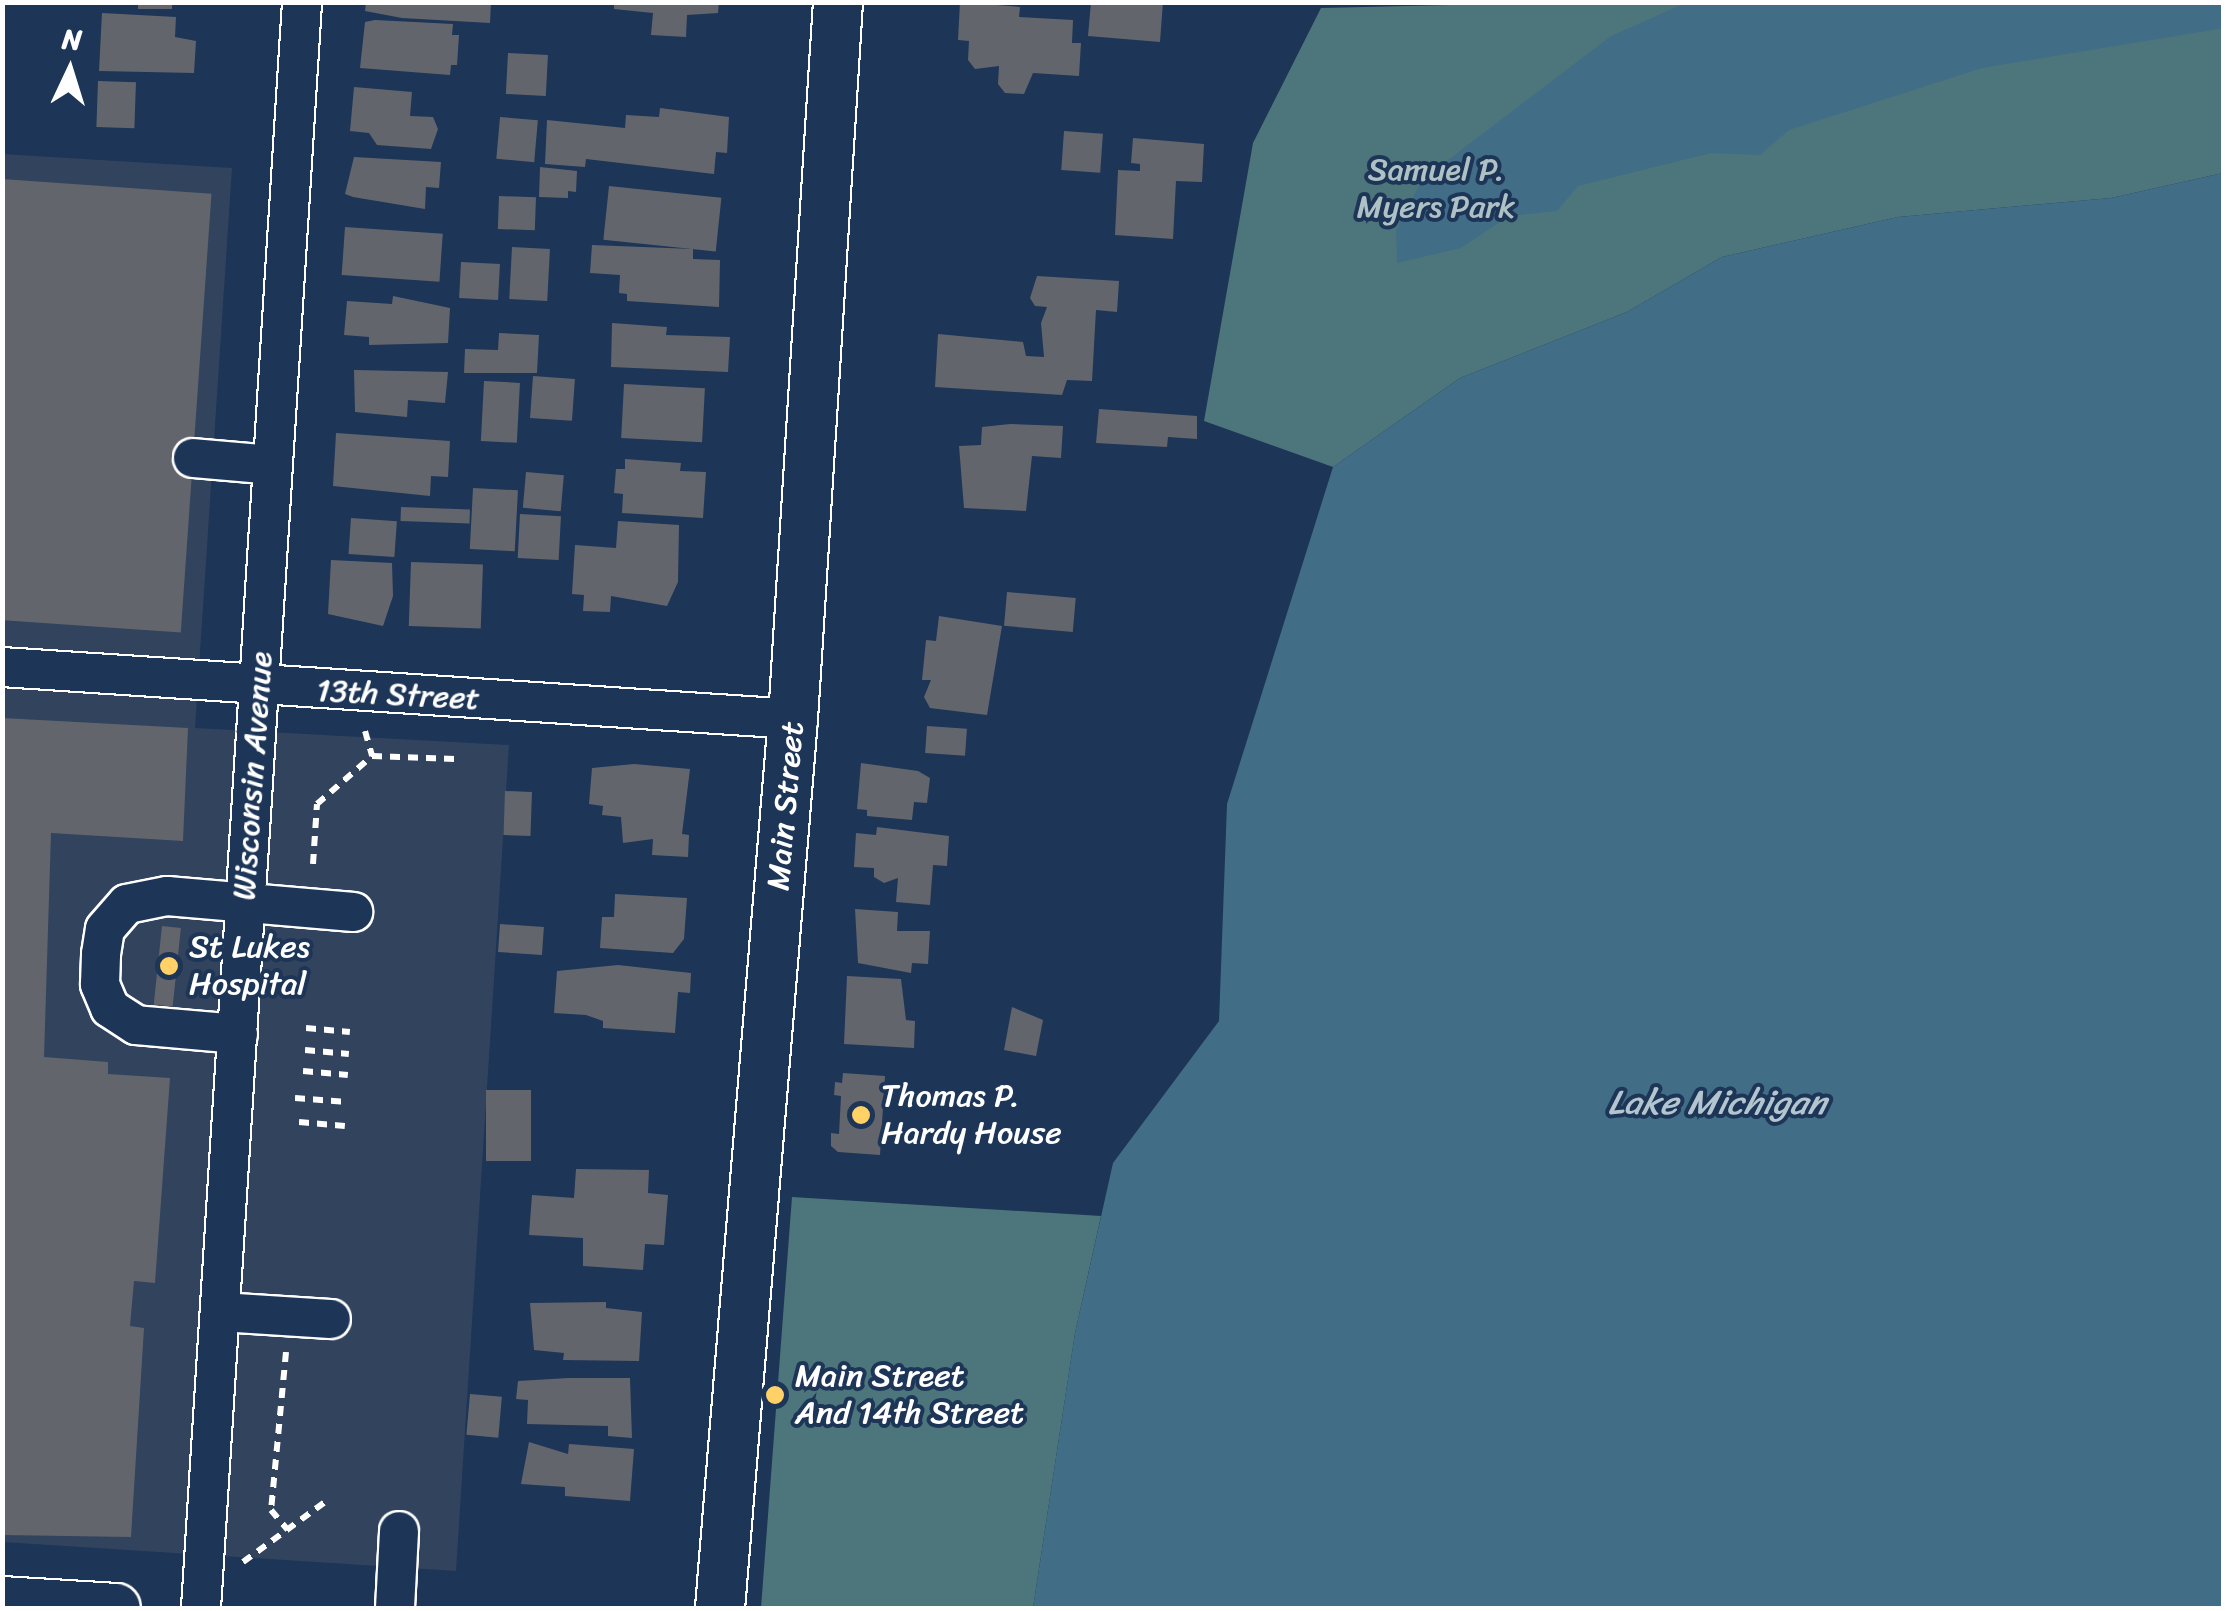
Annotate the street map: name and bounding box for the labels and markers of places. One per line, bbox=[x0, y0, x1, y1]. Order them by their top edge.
place label: St Lukes Hospital bbox=[189, 929, 311, 1004]
marker: St Lukes Hospital bbox=[158, 955, 180, 977]
place label: Thomas P. Hardy House bbox=[881, 1078, 1061, 1153]
marker: Thomas P. Hardy House bbox=[850, 1104, 872, 1126]
place label: Main Street And 14th Street bbox=[795, 1358, 1024, 1433]
marker: Main Street And 14th Street bbox=[764, 1384, 786, 1406]

